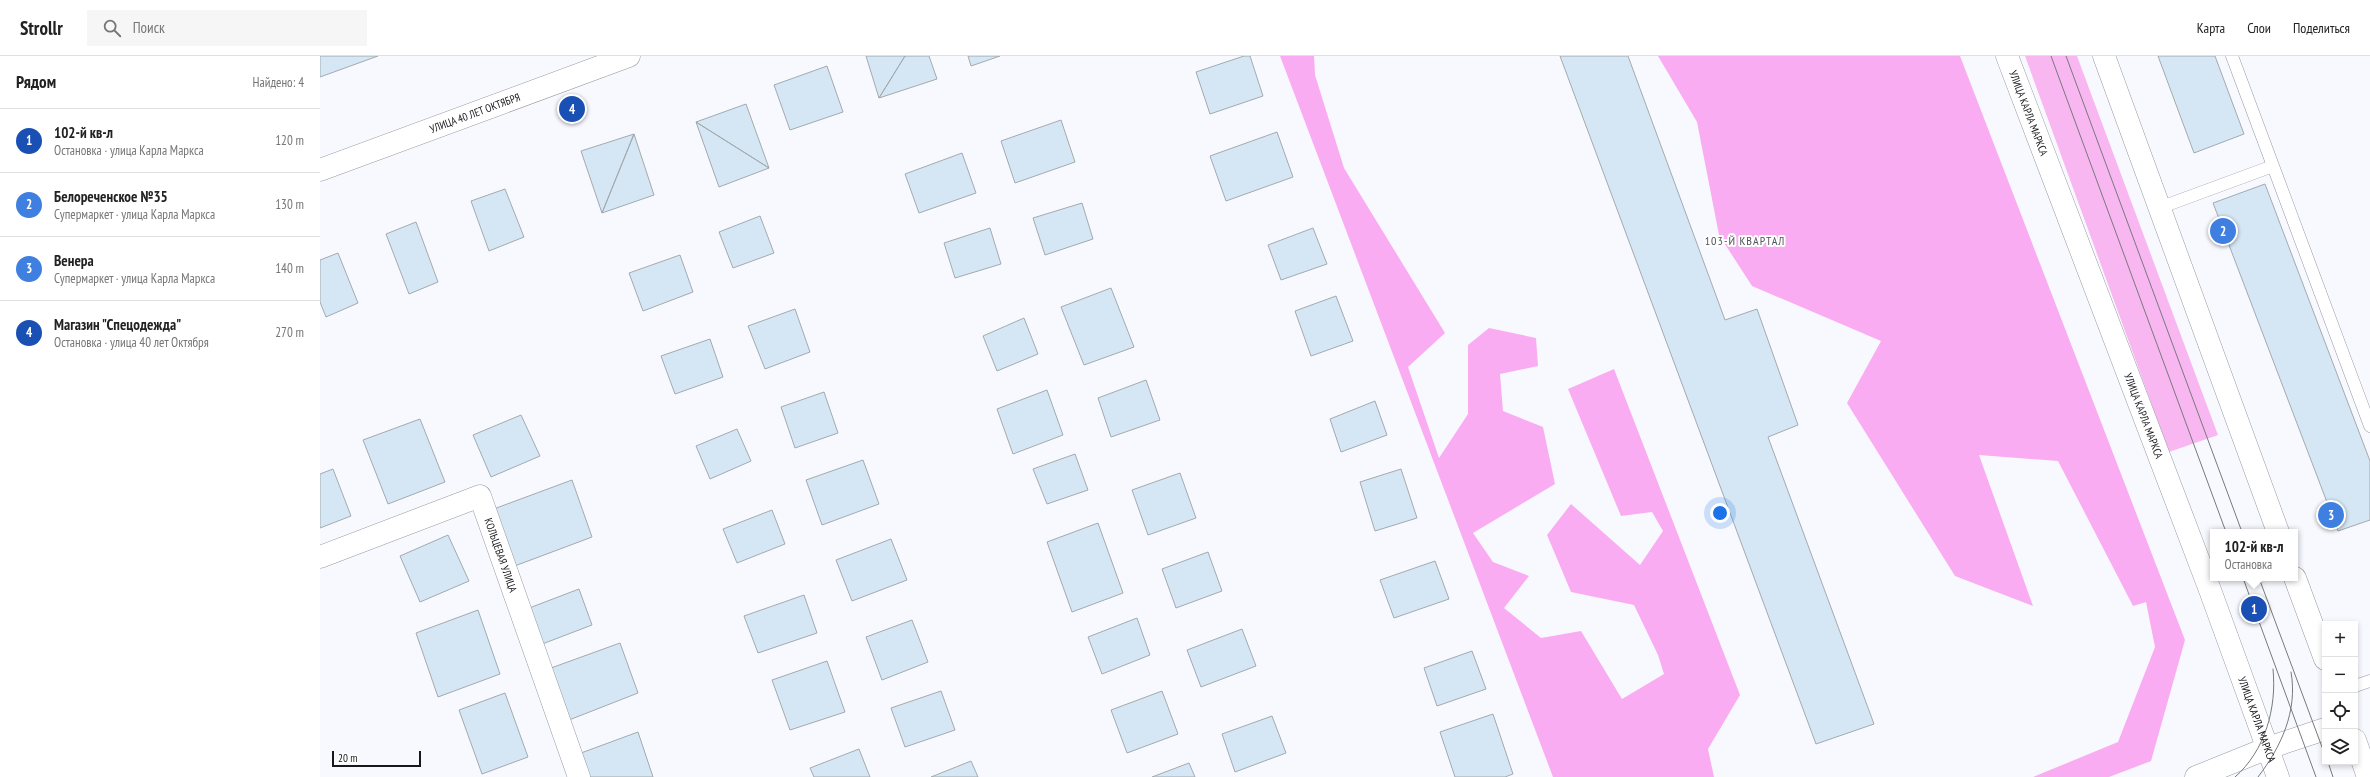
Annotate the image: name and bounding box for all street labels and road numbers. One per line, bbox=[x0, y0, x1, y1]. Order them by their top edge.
street label: УЛИЦА КАРЛА МАРКСА bbox=[2006, 68, 2052, 158]
street label: УЛИЦА 40 ЛЕТ ОКТЯБРЯ bbox=[428, 90, 522, 136]
street label: УЛИЦА КАРЛА МАРКСА bbox=[2121, 371, 2167, 461]
street label: КОЛЬЦЕВАЯ УЛИЦА bbox=[481, 516, 521, 595]
street label: УЛИЦА КАРЛА МАРКСА bbox=[2235, 675, 2279, 765]

